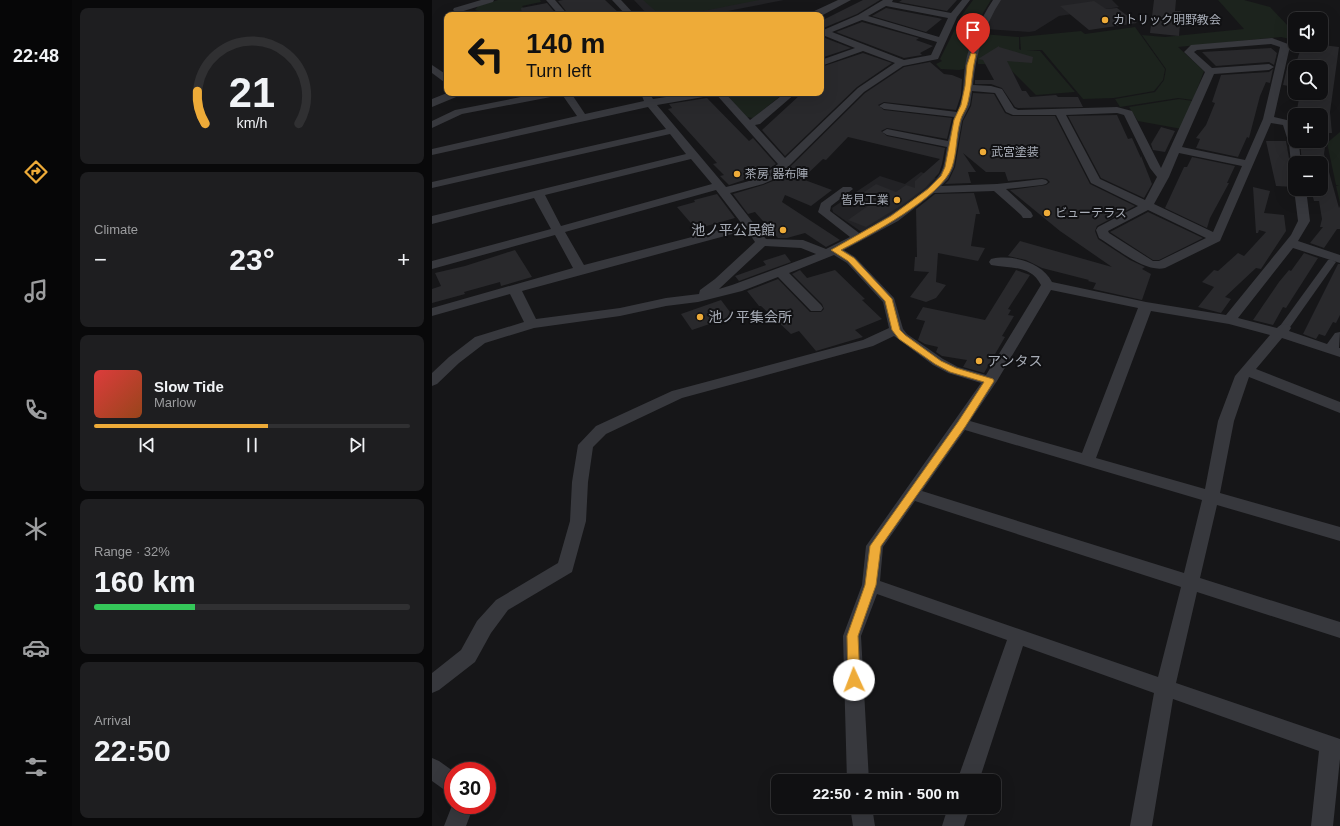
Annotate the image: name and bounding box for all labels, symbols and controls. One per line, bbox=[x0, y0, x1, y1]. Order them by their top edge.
map controls bbox=[1288, 12, 1328, 196]
button: sound bbox=[1288, 12, 1328, 52]
pin bbox=[956, 13, 990, 54]
place label: カトリック明野教会 bbox=[1113, 13, 1221, 27]
marker: カトリック明野教会 bbox=[1100, 15, 1110, 25]
icon: arrive bbox=[962, 19, 984, 41]
icon: left bbox=[460, 28, 512, 80]
text: 140 m bbox=[526, 28, 605, 59]
text: 22:48 bbox=[13, 46, 59, 66]
button: search bbox=[1288, 60, 1328, 100]
text: Turn left bbox=[526, 61, 591, 81]
text: 21 bbox=[229, 69, 275, 116]
button: + bbox=[1288, 108, 1328, 148]
text: km/h bbox=[237, 114, 268, 130]
place label: 武宮塗装 bbox=[991, 145, 1039, 159]
marker: 武宮塗装 bbox=[978, 147, 988, 157]
button: − bbox=[1288, 156, 1328, 196]
icon: directions bbox=[22, 158, 50, 186]
place label: 茶房 器布陣 bbox=[745, 167, 808, 181]
marker: 茶房 器布陣 bbox=[732, 169, 742, 179]
place label: 皆見工業 bbox=[841, 193, 889, 207]
marker: 皆見工業 bbox=[892, 195, 902, 205]
place label: ビューテラス bbox=[1055, 206, 1127, 220]
marker: ビューテラス bbox=[1042, 208, 1052, 218]
text: Climate bbox=[94, 222, 138, 237]
place label: 池ノ平公民館 bbox=[691, 222, 775, 238]
marker: 池ノ平公民館 bbox=[778, 225, 788, 235]
text: 23° bbox=[229, 243, 275, 276]
text: − bbox=[94, 247, 107, 272]
text: + bbox=[397, 247, 410, 272]
icon: music bbox=[22, 277, 50, 305]
place label: 池ノ平集会所 bbox=[708, 309, 792, 325]
marker: 池ノ平集会所 bbox=[695, 312, 705, 322]
place label: アンタス bbox=[987, 353, 1042, 369]
marker: アンタス bbox=[974, 356, 984, 366]
text: Slow Tide bbox=[154, 378, 224, 395]
text: Marlow bbox=[154, 395, 196, 410]
icon: phone bbox=[22, 396, 50, 424]
icon: previous bbox=[136, 434, 158, 456]
icon: pause bbox=[241, 434, 263, 456]
icon: next bbox=[346, 434, 368, 456]
icon: climate bbox=[22, 515, 50, 543]
text: Range · 32% bbox=[94, 544, 170, 559]
text: 160 km bbox=[94, 565, 196, 598]
icon: car bbox=[22, 634, 50, 662]
position arrow bbox=[833, 659, 875, 701]
text: Arrival bbox=[94, 713, 131, 728]
text: 22:50 bbox=[94, 734, 171, 767]
icon: filters bbox=[22, 753, 50, 781]
speed limit sign: 30 bbox=[444, 762, 496, 814]
text: 22:50 · 2 min · 500 m bbox=[813, 785, 959, 802]

